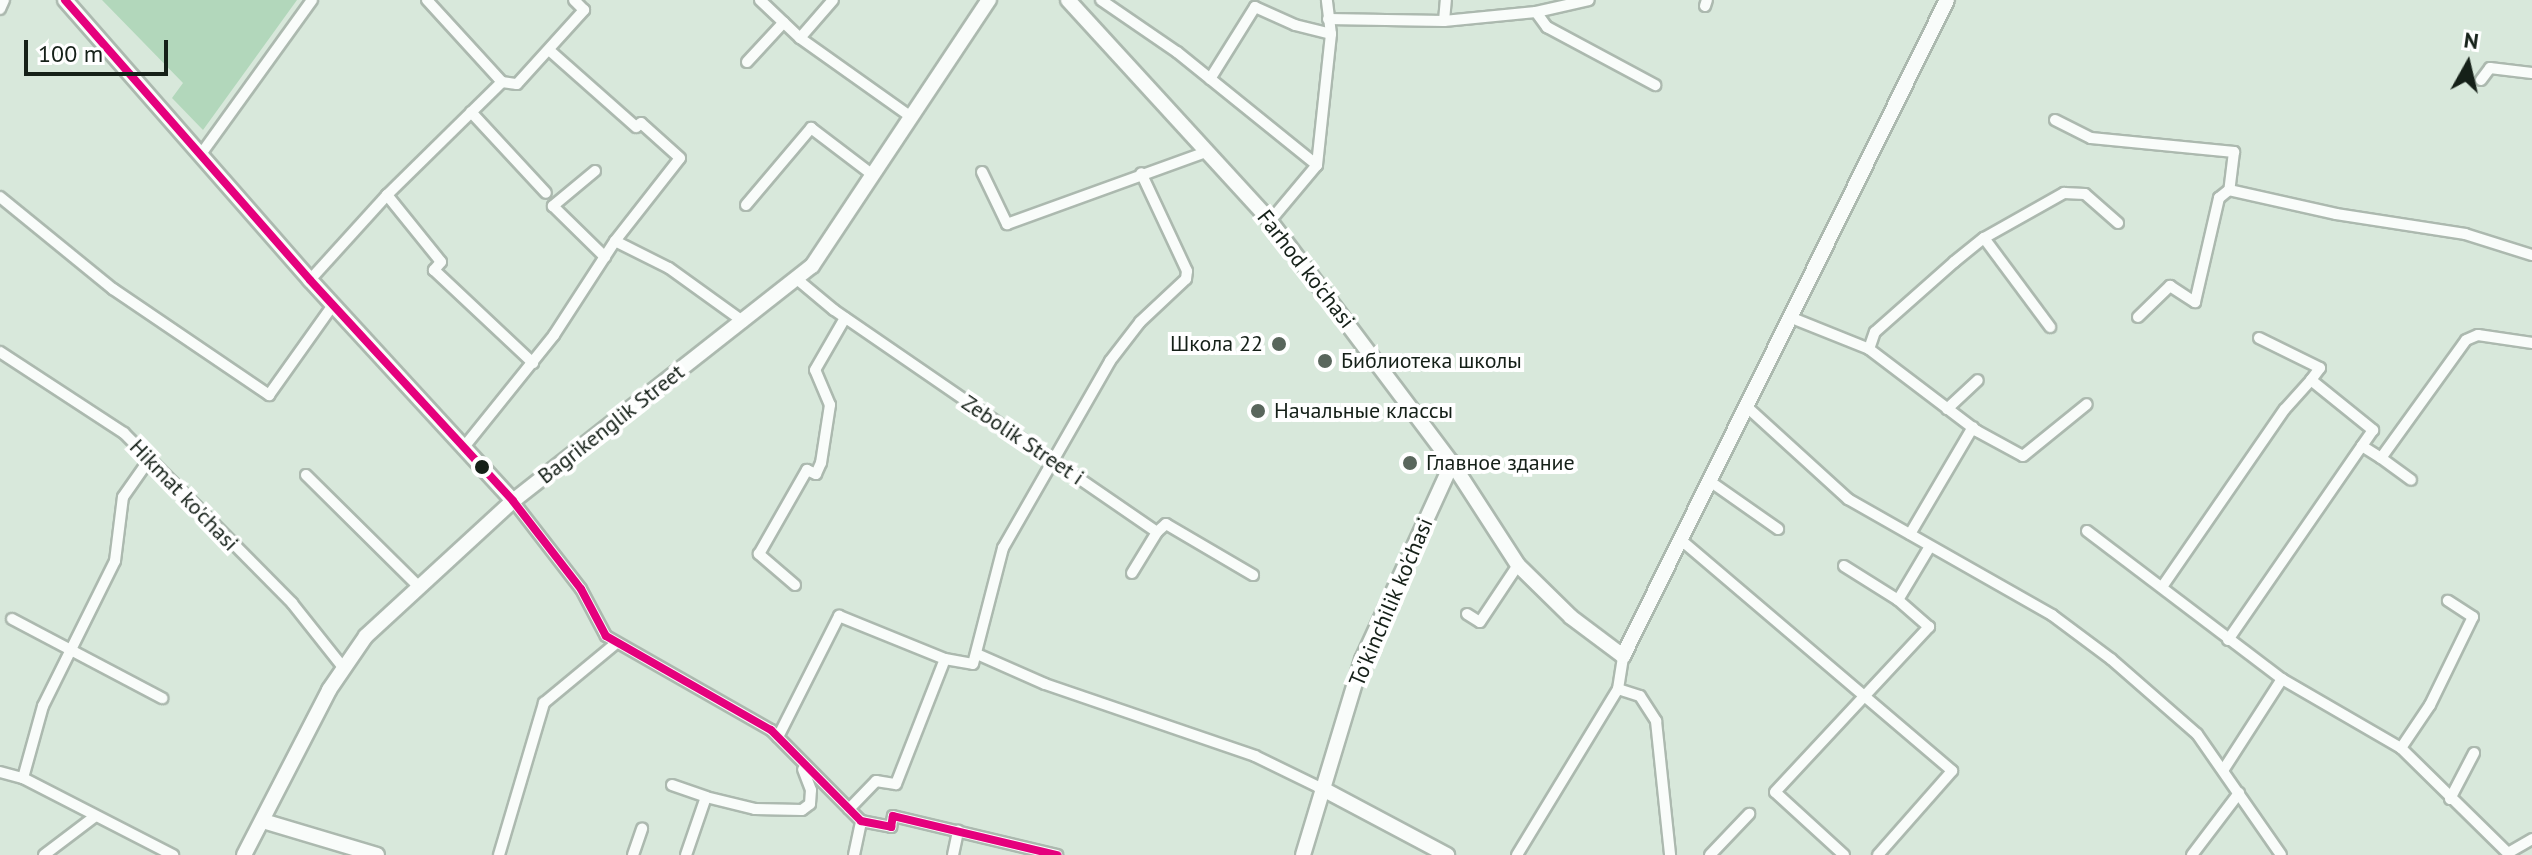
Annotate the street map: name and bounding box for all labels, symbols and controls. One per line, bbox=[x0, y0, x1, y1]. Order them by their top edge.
scale bar bbox=[28, 24, 172, 74]
north arrow bbox=[2428, 24, 2508, 104]
text: N bbox=[2462, 25, 2480, 55]
text: 100 m bbox=[38, 38, 103, 69]
street label: Farhod ko'chasi bbox=[1252, 205, 1360, 333]
place label: Школа 22 bbox=[1170, 331, 1263, 357]
marker: Школа 22 bbox=[1270, 335, 1288, 353]
place label: Библиотека школы bbox=[1341, 348, 1522, 374]
marker: Библиотека школы bbox=[1316, 352, 1334, 370]
street label: Bagrikenglik Street bbox=[532, 358, 690, 490]
street label: Zebolik Street i bbox=[957, 389, 1089, 491]
place label: Начальные классы bbox=[1274, 398, 1453, 424]
marker: Начальные классы bbox=[1249, 402, 1267, 420]
street label: Hikmat ko'chasi bbox=[124, 434, 244, 556]
place label: Главное здание bbox=[1426, 450, 1575, 476]
marker: Главное здание bbox=[1401, 454, 1419, 472]
unlabelled marker bbox=[474, 459, 490, 475]
street label: To'kinchilik ko'chasi bbox=[1343, 513, 1439, 691]

